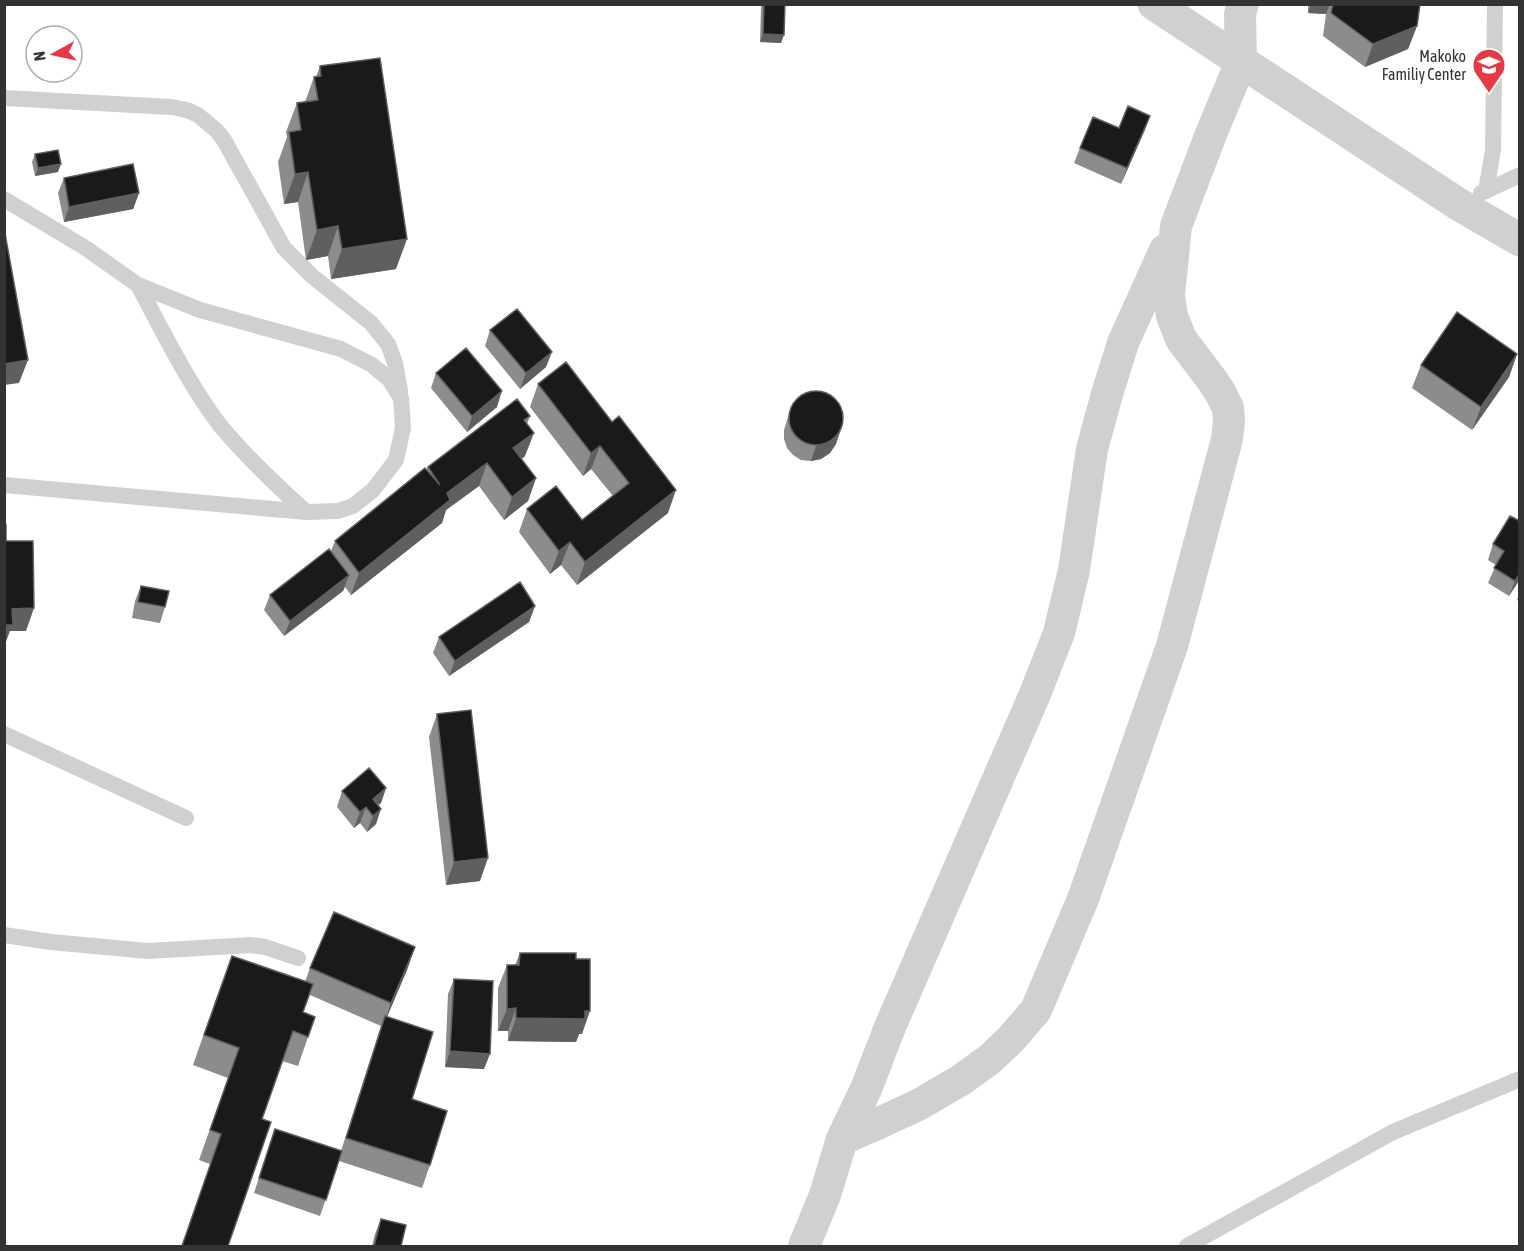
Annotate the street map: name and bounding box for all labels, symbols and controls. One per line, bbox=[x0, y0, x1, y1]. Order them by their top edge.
north arrow bbox=[24, 24, 84, 84]
place label: Makoko Familiy Center bbox=[1382, 47, 1466, 84]
school or university icon: Makoko Familiy Center bbox=[1471, 47, 1507, 94]
text: N bbox=[30, 50, 49, 62]

